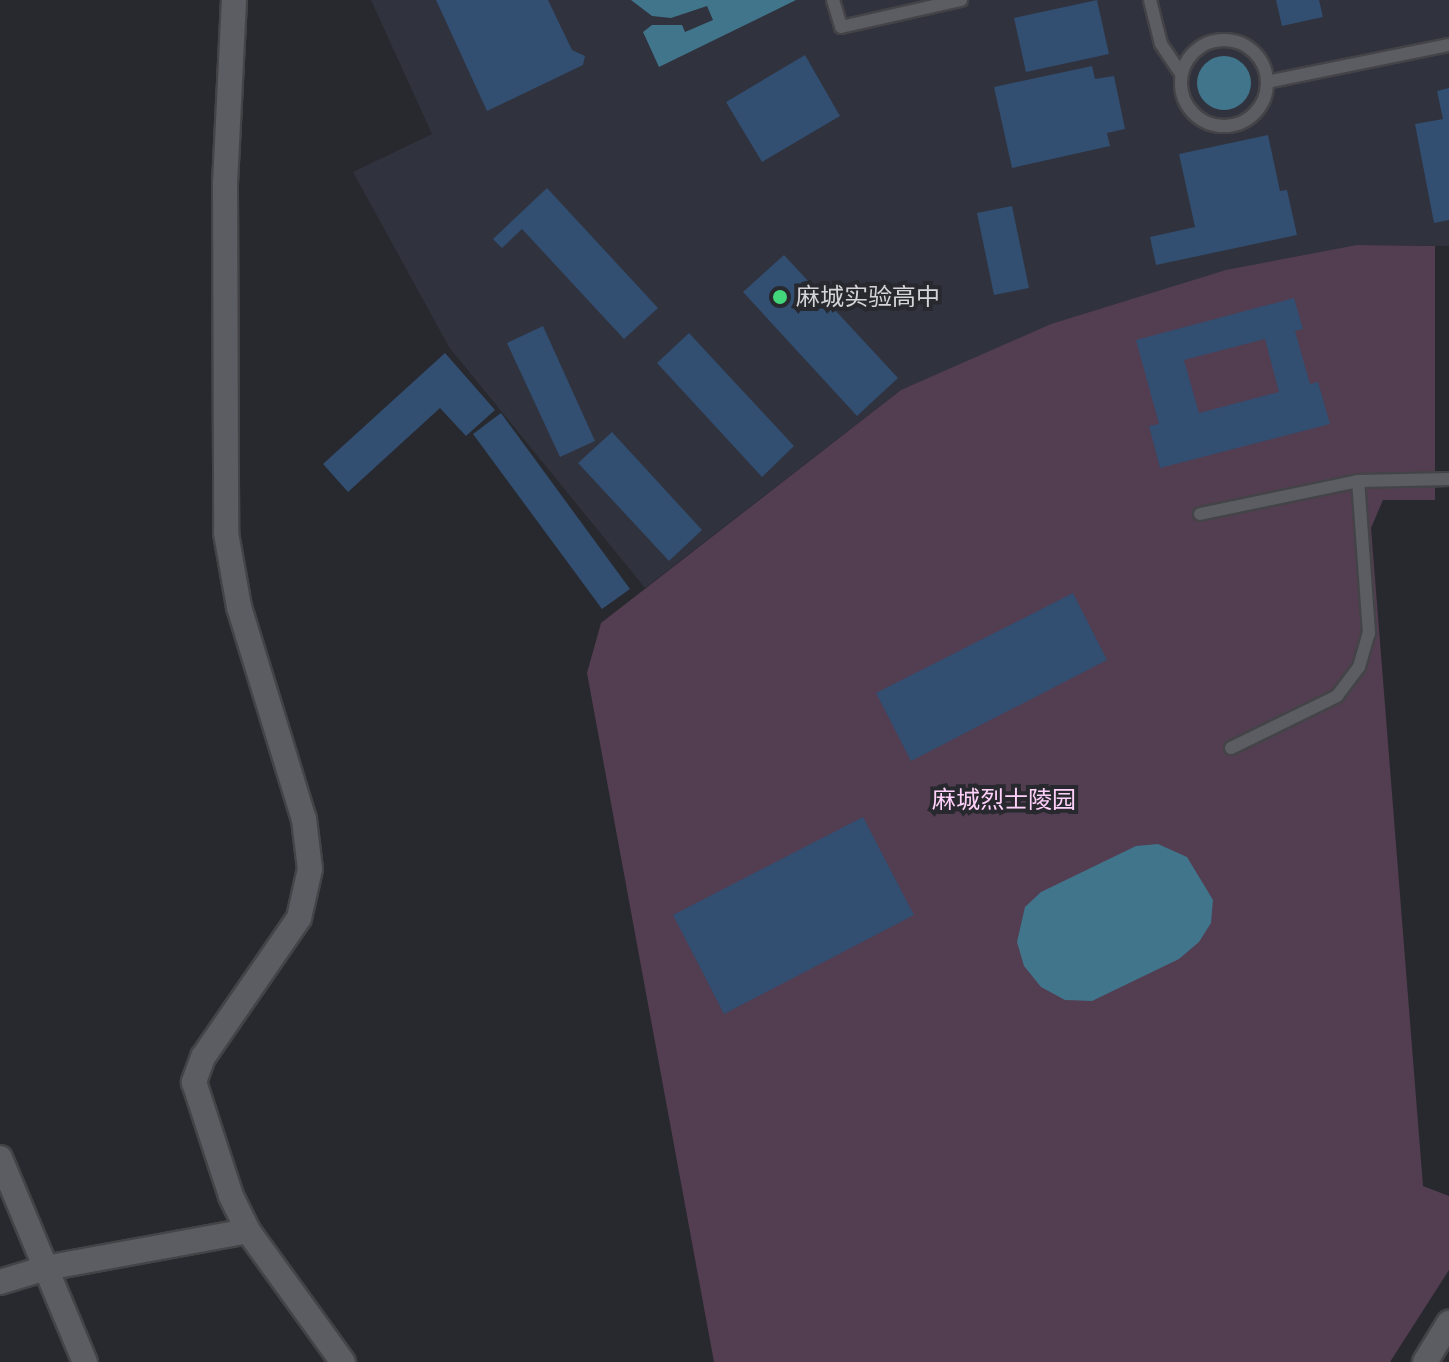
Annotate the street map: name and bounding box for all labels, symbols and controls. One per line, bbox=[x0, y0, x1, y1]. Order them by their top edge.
place label: 麻城实验高中 bbox=[796, 283, 940, 311]
marker: 麻城实验高中 bbox=[771, 288, 789, 306]
park label: 麻城烈士陵园 bbox=[932, 786, 1076, 814]

